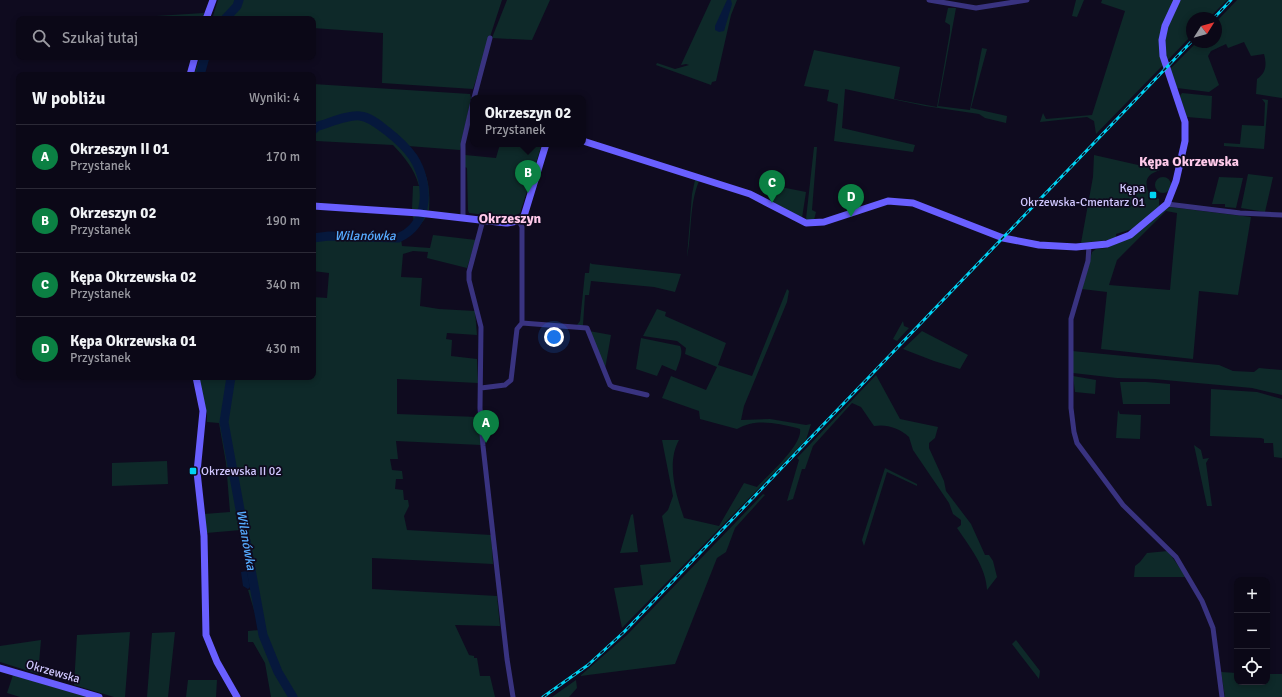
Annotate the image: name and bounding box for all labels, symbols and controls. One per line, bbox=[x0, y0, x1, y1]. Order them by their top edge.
north arrow bbox=[1186, 12, 1222, 48]
search box bbox=[16, 16, 316, 60]
icon: search bbox=[30, 27, 52, 49]
text: Szukaj tutaj bbox=[62, 29, 138, 47]
text: W pobliżu bbox=[32, 88, 105, 109]
text: Wyniki: 4 bbox=[249, 90, 300, 106]
popup bbox=[470, 95, 586, 147]
text: Okrzeszyn 02 bbox=[485, 104, 571, 122]
text: Przystanek bbox=[485, 122, 546, 138]
text: Okrzeszyn II 01 bbox=[70, 140, 169, 158]
text: A bbox=[41, 149, 49, 165]
text: 170 m bbox=[266, 149, 300, 165]
district label: Kępa Okrzewska bbox=[1139, 153, 1239, 170]
text: Przystanek bbox=[70, 158, 131, 174]
pin: B bbox=[515, 160, 541, 193]
pin: C bbox=[759, 170, 785, 203]
place label: Kępa Okrzewska-Cmentarz 01 bbox=[1020, 181, 1145, 210]
pin: D bbox=[838, 184, 864, 217]
marker: Kępa Okrzewska-Cmentarz 01 bbox=[1148, 190, 1158, 200]
text: Okrzeszyn 02 bbox=[70, 204, 157, 222]
district label: Okrzeszyn bbox=[479, 210, 542, 227]
text: B bbox=[41, 213, 49, 229]
text: 190 m bbox=[266, 213, 300, 229]
text: Przystanek bbox=[70, 222, 131, 238]
water label: Wilanówka bbox=[334, 228, 396, 244]
text: Kępa Okrzewska 02 bbox=[70, 268, 197, 286]
text: C bbox=[41, 277, 49, 293]
text: 340 m bbox=[266, 277, 300, 293]
text: Przystanek bbox=[70, 286, 131, 302]
your location bbox=[544, 327, 564, 347]
text: Kępa Okrzewska 01 bbox=[70, 332, 197, 350]
text: D bbox=[41, 341, 49, 357]
text: 430 m bbox=[266, 341, 300, 357]
text: Przystanek bbox=[70, 350, 131, 366]
pin: A bbox=[473, 410, 499, 443]
place label: Okrzewska II 02 bbox=[201, 464, 282, 479]
marker: Okrzewska II 02 bbox=[188, 466, 198, 476]
water label: Wilanówka bbox=[233, 508, 259, 572]
map controls bbox=[1234, 577, 1270, 685]
button: + bbox=[1234, 577, 1270, 613]
button: − bbox=[1234, 613, 1270, 649]
button: locate bbox=[1234, 649, 1270, 685]
street label: Okrzewska bbox=[24, 657, 82, 687]

